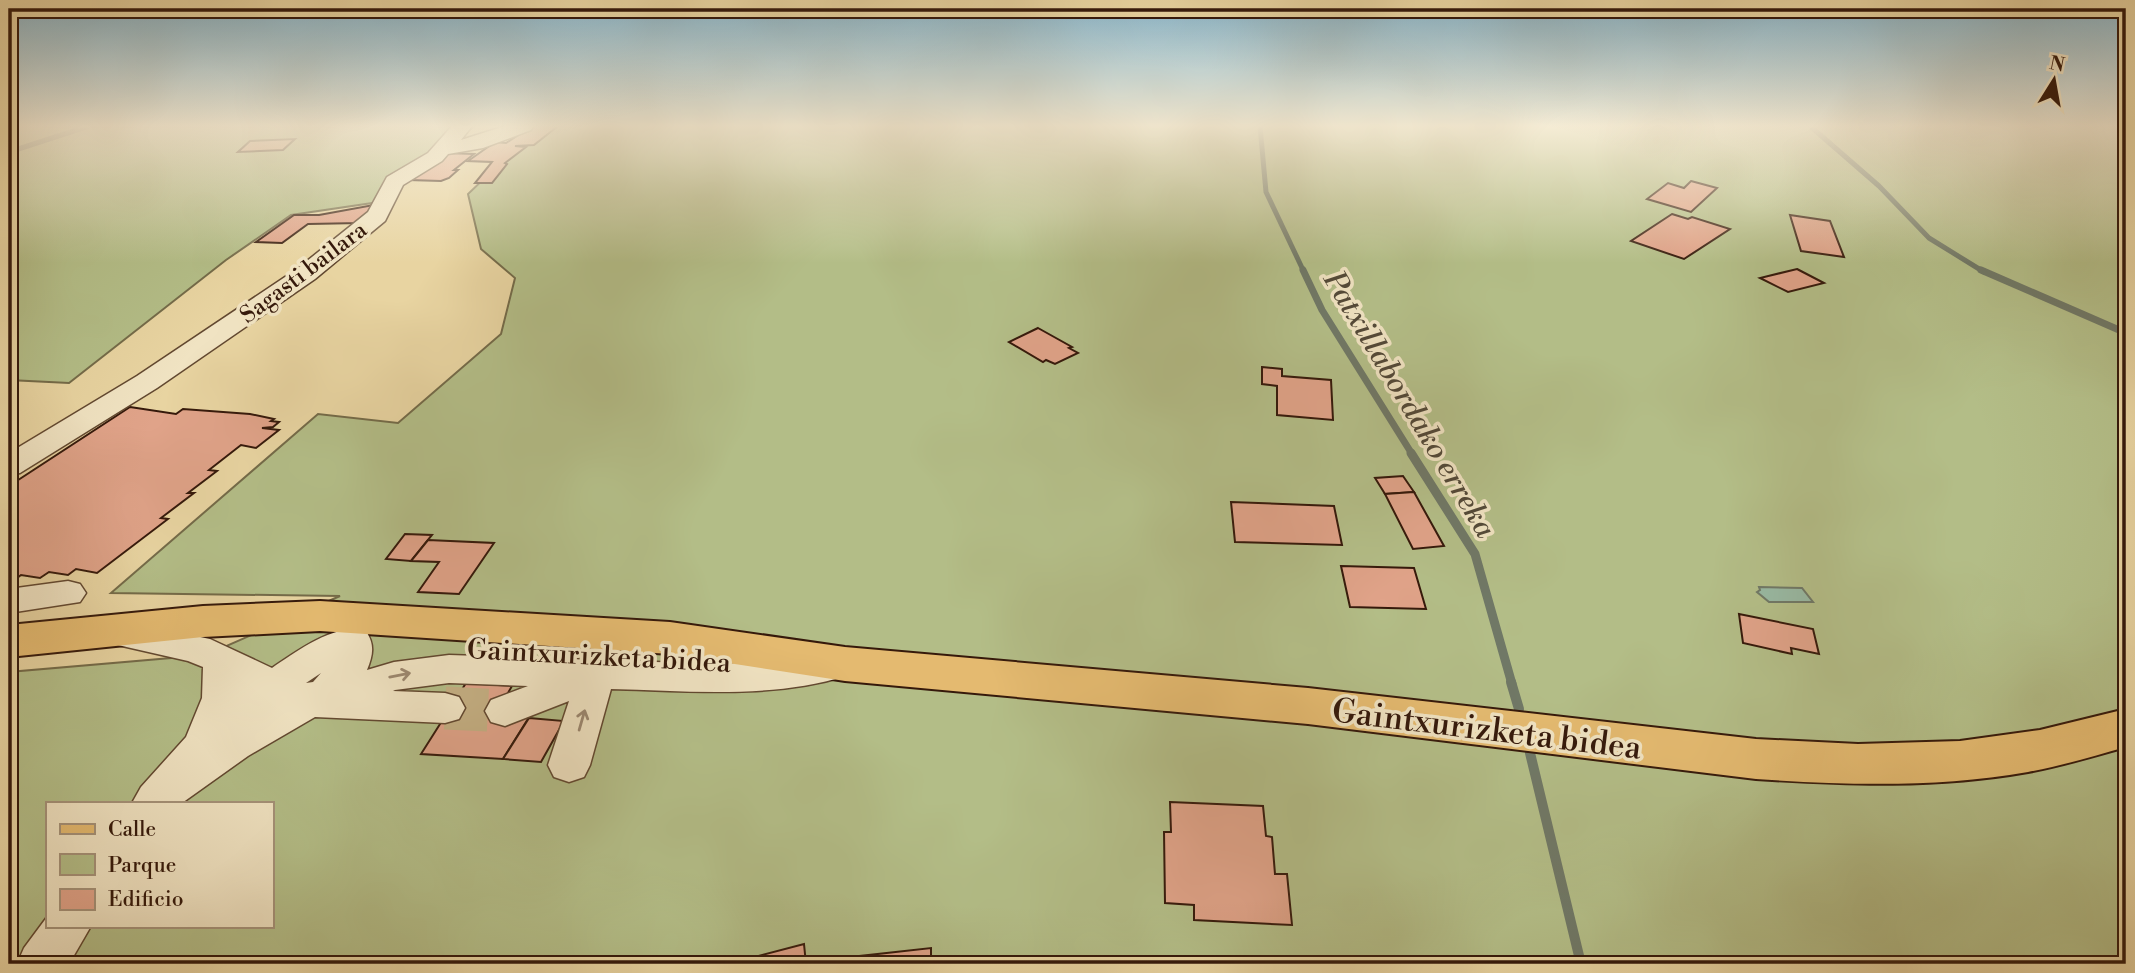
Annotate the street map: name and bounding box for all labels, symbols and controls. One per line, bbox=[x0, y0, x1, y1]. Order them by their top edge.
north arrow bbox=[2020, 46, 2090, 116]
text: N bbox=[2047, 51, 2067, 78]
street label: Sagasti bailara bbox=[235, 216, 373, 330]
water label: Patxillabordako erreka bbox=[1314, 263, 1504, 545]
street label: Gaintxurizketa bidea bbox=[466, 632, 733, 681]
one-way arrow bbox=[388, 668, 411, 681]
street label: Gaintxurizketa bidea bbox=[1330, 691, 1644, 770]
one-way arrow bbox=[577, 709, 590, 731]
legend bbox=[46, 802, 273, 928]
text: Calle bbox=[108, 817, 156, 843]
text: Parque bbox=[108, 853, 176, 879]
text: Edificio bbox=[108, 887, 184, 913]

